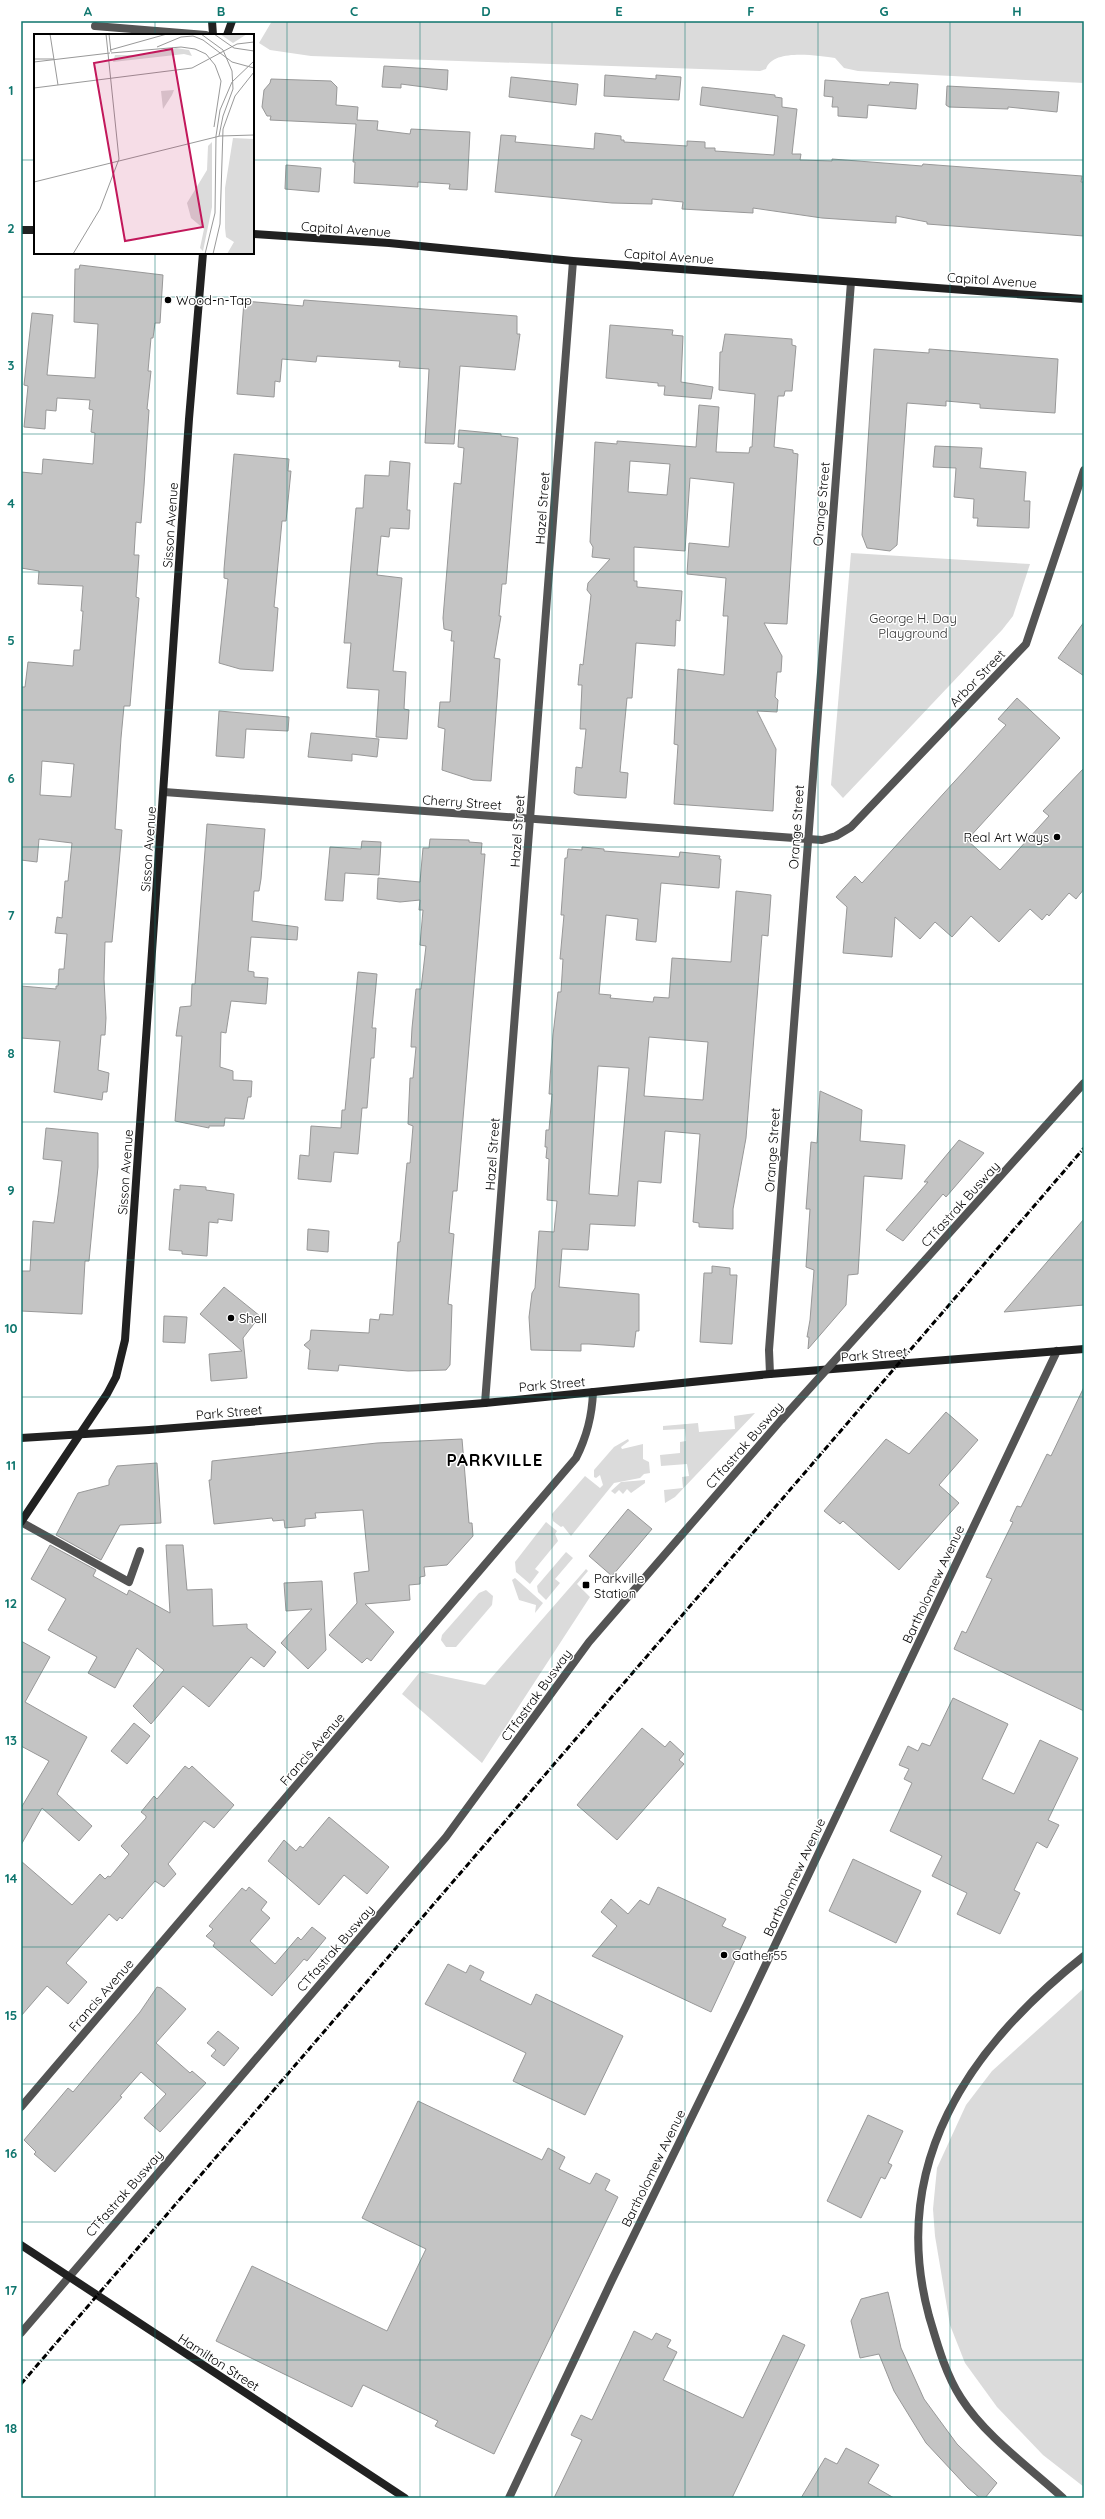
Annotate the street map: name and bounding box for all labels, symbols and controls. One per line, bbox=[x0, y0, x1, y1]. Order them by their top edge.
text: A bbox=[84, 3, 93, 19]
text: B bbox=[217, 3, 225, 19]
text: C bbox=[350, 3, 358, 19]
text: D bbox=[481, 3, 491, 19]
text: E bbox=[615, 3, 623, 19]
text: F bbox=[747, 3, 755, 19]
text: G bbox=[879, 3, 889, 19]
text: H bbox=[1012, 3, 1022, 19]
inset map bbox=[34, 34, 254, 254]
text: 1 bbox=[8, 82, 14, 98]
street label: Capitol Avenue bbox=[300, 218, 392, 240]
text: 2 bbox=[7, 220, 15, 236]
street label: Capitol Avenue bbox=[623, 245, 715, 267]
street label: Capitol Avenue bbox=[946, 269, 1038, 291]
place label: Wood-n-Tap bbox=[176, 292, 252, 308]
marker: Wood-n-Tap bbox=[163, 295, 173, 305]
text: 3 bbox=[8, 357, 15, 373]
street label: Orange Street bbox=[809, 461, 833, 547]
street label: Hazel Street bbox=[531, 471, 553, 545]
street label: Sisson Avenue bbox=[159, 482, 181, 568]
text: 4 bbox=[7, 495, 15, 511]
park label: George H. Day Playground bbox=[869, 610, 957, 641]
text: 5 bbox=[7, 632, 15, 648]
street label: Arbor Street bbox=[946, 646, 1008, 710]
text: 6 bbox=[7, 770, 15, 786]
street label: Orange Street bbox=[785, 784, 807, 870]
street label: Cherry Street bbox=[422, 791, 502, 813]
street label: Hazel Street bbox=[506, 794, 528, 868]
street label: Sisson Avenue bbox=[137, 806, 159, 892]
place label: Real Art Ways bbox=[963, 829, 1049, 845]
marker: Real Art Ways bbox=[1052, 832, 1062, 842]
text: 7 bbox=[7, 907, 15, 923]
text: 8 bbox=[7, 1045, 15, 1061]
street label: Orange Street bbox=[761, 1107, 783, 1193]
street label: Hazel Street bbox=[481, 1117, 503, 1191]
street label: Sisson Avenue bbox=[114, 1129, 136, 1215]
street label: CTfastrak Busway bbox=[917, 1158, 1003, 1250]
text: 9 bbox=[7, 1182, 15, 1198]
place label: Shell bbox=[239, 1310, 267, 1326]
marker: Shell bbox=[226, 1313, 236, 1323]
text: 10 bbox=[4, 1320, 18, 1336]
street label: Park Street bbox=[840, 1343, 908, 1365]
street label: Park Street bbox=[518, 1373, 586, 1395]
street label: CTfastrak Busway bbox=[702, 1398, 786, 1492]
street label: Park Street bbox=[195, 1401, 263, 1423]
district label: PARKVILLE bbox=[446, 1449, 544, 1470]
text: 11 bbox=[6, 1457, 16, 1473]
street label: Bartholomew Avenue bbox=[899, 1522, 967, 1646]
place label: Parkville Station bbox=[594, 1570, 644, 1601]
marker: Parkville Station bbox=[581, 1580, 591, 1590]
text: 12 bbox=[5, 1595, 17, 1611]
street label: CTfastrak Busway bbox=[497, 1646, 575, 1744]
street label: Francis Avenue bbox=[276, 1709, 348, 1789]
text: 13 bbox=[5, 1732, 17, 1748]
street label: Bartholomew Avenue bbox=[760, 1815, 828, 1939]
text: 14 bbox=[5, 1870, 18, 1886]
street label: CTfastrak Busway bbox=[293, 1901, 377, 1995]
place label: Gather55 bbox=[732, 1947, 787, 1963]
marker: Gather55 bbox=[719, 1950, 729, 1960]
street label: Francis Avenue bbox=[65, 1955, 137, 2035]
text: 15 bbox=[5, 2007, 17, 2023]
street label: Bartholomew Avenue bbox=[618, 2107, 688, 2229]
text: 16 bbox=[5, 2145, 17, 2161]
street label: CTfastrak Busway bbox=[82, 2146, 166, 2240]
text: 17 bbox=[5, 2282, 17, 2298]
street label: Hamilton Street bbox=[175, 2330, 263, 2394]
text: 18 bbox=[5, 2420, 17, 2436]

